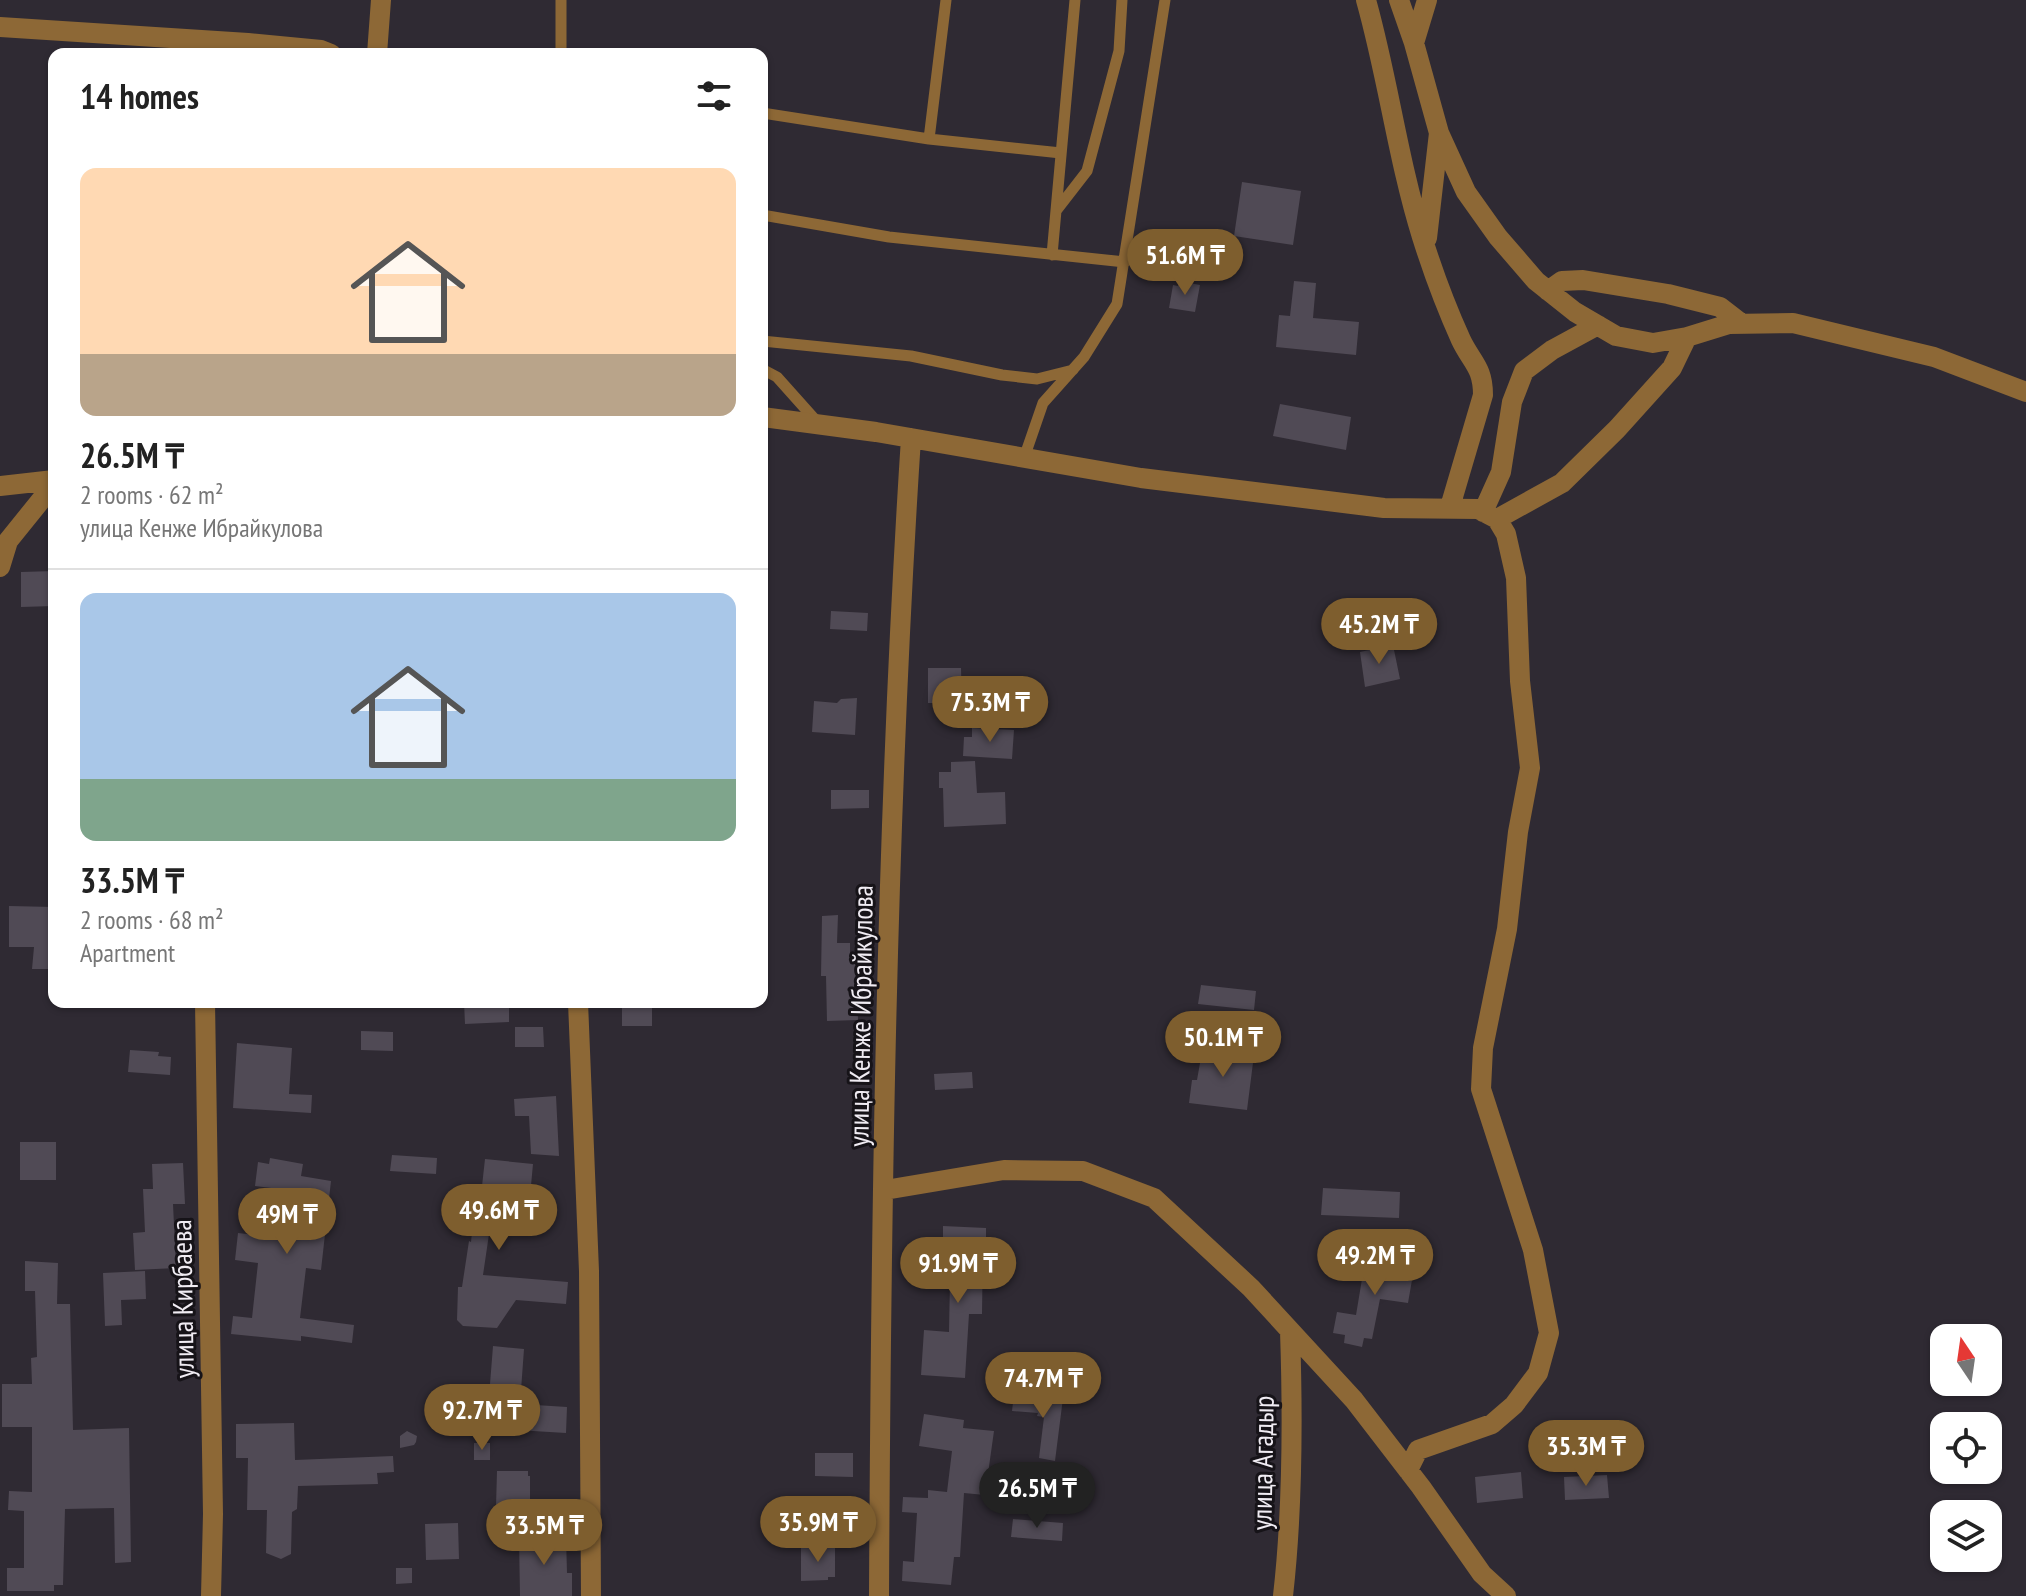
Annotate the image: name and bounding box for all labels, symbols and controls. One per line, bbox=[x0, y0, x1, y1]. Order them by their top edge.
text: 14 homes bbox=[80, 74, 199, 118]
icon: filters bbox=[692, 74, 736, 118]
icon: home bbox=[336, 220, 480, 364]
pin: 51.6M ₸ bbox=[1111, 229, 1259, 297]
text: 51.6M ₸ bbox=[1145, 238, 1225, 271]
text: 26.5M ₸ bbox=[80, 433, 184, 477]
text: 2 rooms · 62 m² bbox=[80, 478, 224, 511]
text: улица Кенже Ибрайкулова bbox=[80, 511, 323, 544]
pin: 45.2M ₸ bbox=[1305, 598, 1453, 666]
text: 45.2M ₸ bbox=[1339, 607, 1419, 640]
icon: home bbox=[336, 645, 480, 789]
pin: 75.3M ₸ bbox=[916, 676, 1064, 744]
text: 75.3M ₸ bbox=[950, 685, 1030, 718]
text: 33.5M ₸ bbox=[80, 858, 184, 902]
street label: улица Кенже Ибрайкулова bbox=[839, 885, 881, 1147]
text: 2 rooms · 68 m² bbox=[80, 903, 224, 936]
text: Apartment bbox=[80, 936, 175, 969]
pin: 50.1M ₸ bbox=[1149, 1011, 1297, 1079]
text: 50.1M ₸ bbox=[1183, 1020, 1263, 1053]
pin: 49.6M ₸ bbox=[425, 1184, 573, 1252]
pin: 49M ₸ bbox=[231, 1188, 343, 1256]
text: 49.6M ₸ bbox=[459, 1193, 539, 1226]
text: 49M ₸ bbox=[256, 1197, 318, 1230]
street label: улица Кирбаева bbox=[162, 1219, 202, 1379]
pin: 49.2M ₸ bbox=[1301, 1229, 1449, 1297]
pin: 91.9M ₸ bbox=[884, 1237, 1032, 1305]
text: 49.2M ₸ bbox=[1335, 1238, 1415, 1271]
text: 91.9M ₸ bbox=[918, 1246, 998, 1279]
north arrow bbox=[1930, 1324, 2002, 1396]
map controls bbox=[1930, 1324, 2002, 1572]
pin: 74.7M ₸ bbox=[969, 1352, 1117, 1420]
text: 74.7M ₸ bbox=[1003, 1361, 1083, 1394]
pin: 92.7M ₸ bbox=[408, 1384, 556, 1452]
text: 92.7M ₸ bbox=[442, 1393, 522, 1426]
street label: улица Агадыр bbox=[1242, 1395, 1282, 1531]
button: locate bbox=[1930, 1412, 2002, 1484]
pin: 35.3M ₸ bbox=[1512, 1420, 1660, 1488]
text: 35.3M ₸ bbox=[1546, 1429, 1626, 1462]
pin: 26.5M ₸ bbox=[963, 1462, 1111, 1530]
text: 26.5M ₸ bbox=[997, 1471, 1077, 1504]
pin: 35.9M ₸ bbox=[744, 1496, 892, 1564]
pin: 33.5M ₸ bbox=[470, 1499, 618, 1567]
button: layers bbox=[1930, 1500, 2002, 1572]
text: 35.9M ₸ bbox=[778, 1505, 858, 1538]
text: 33.5M ₸ bbox=[504, 1508, 584, 1541]

